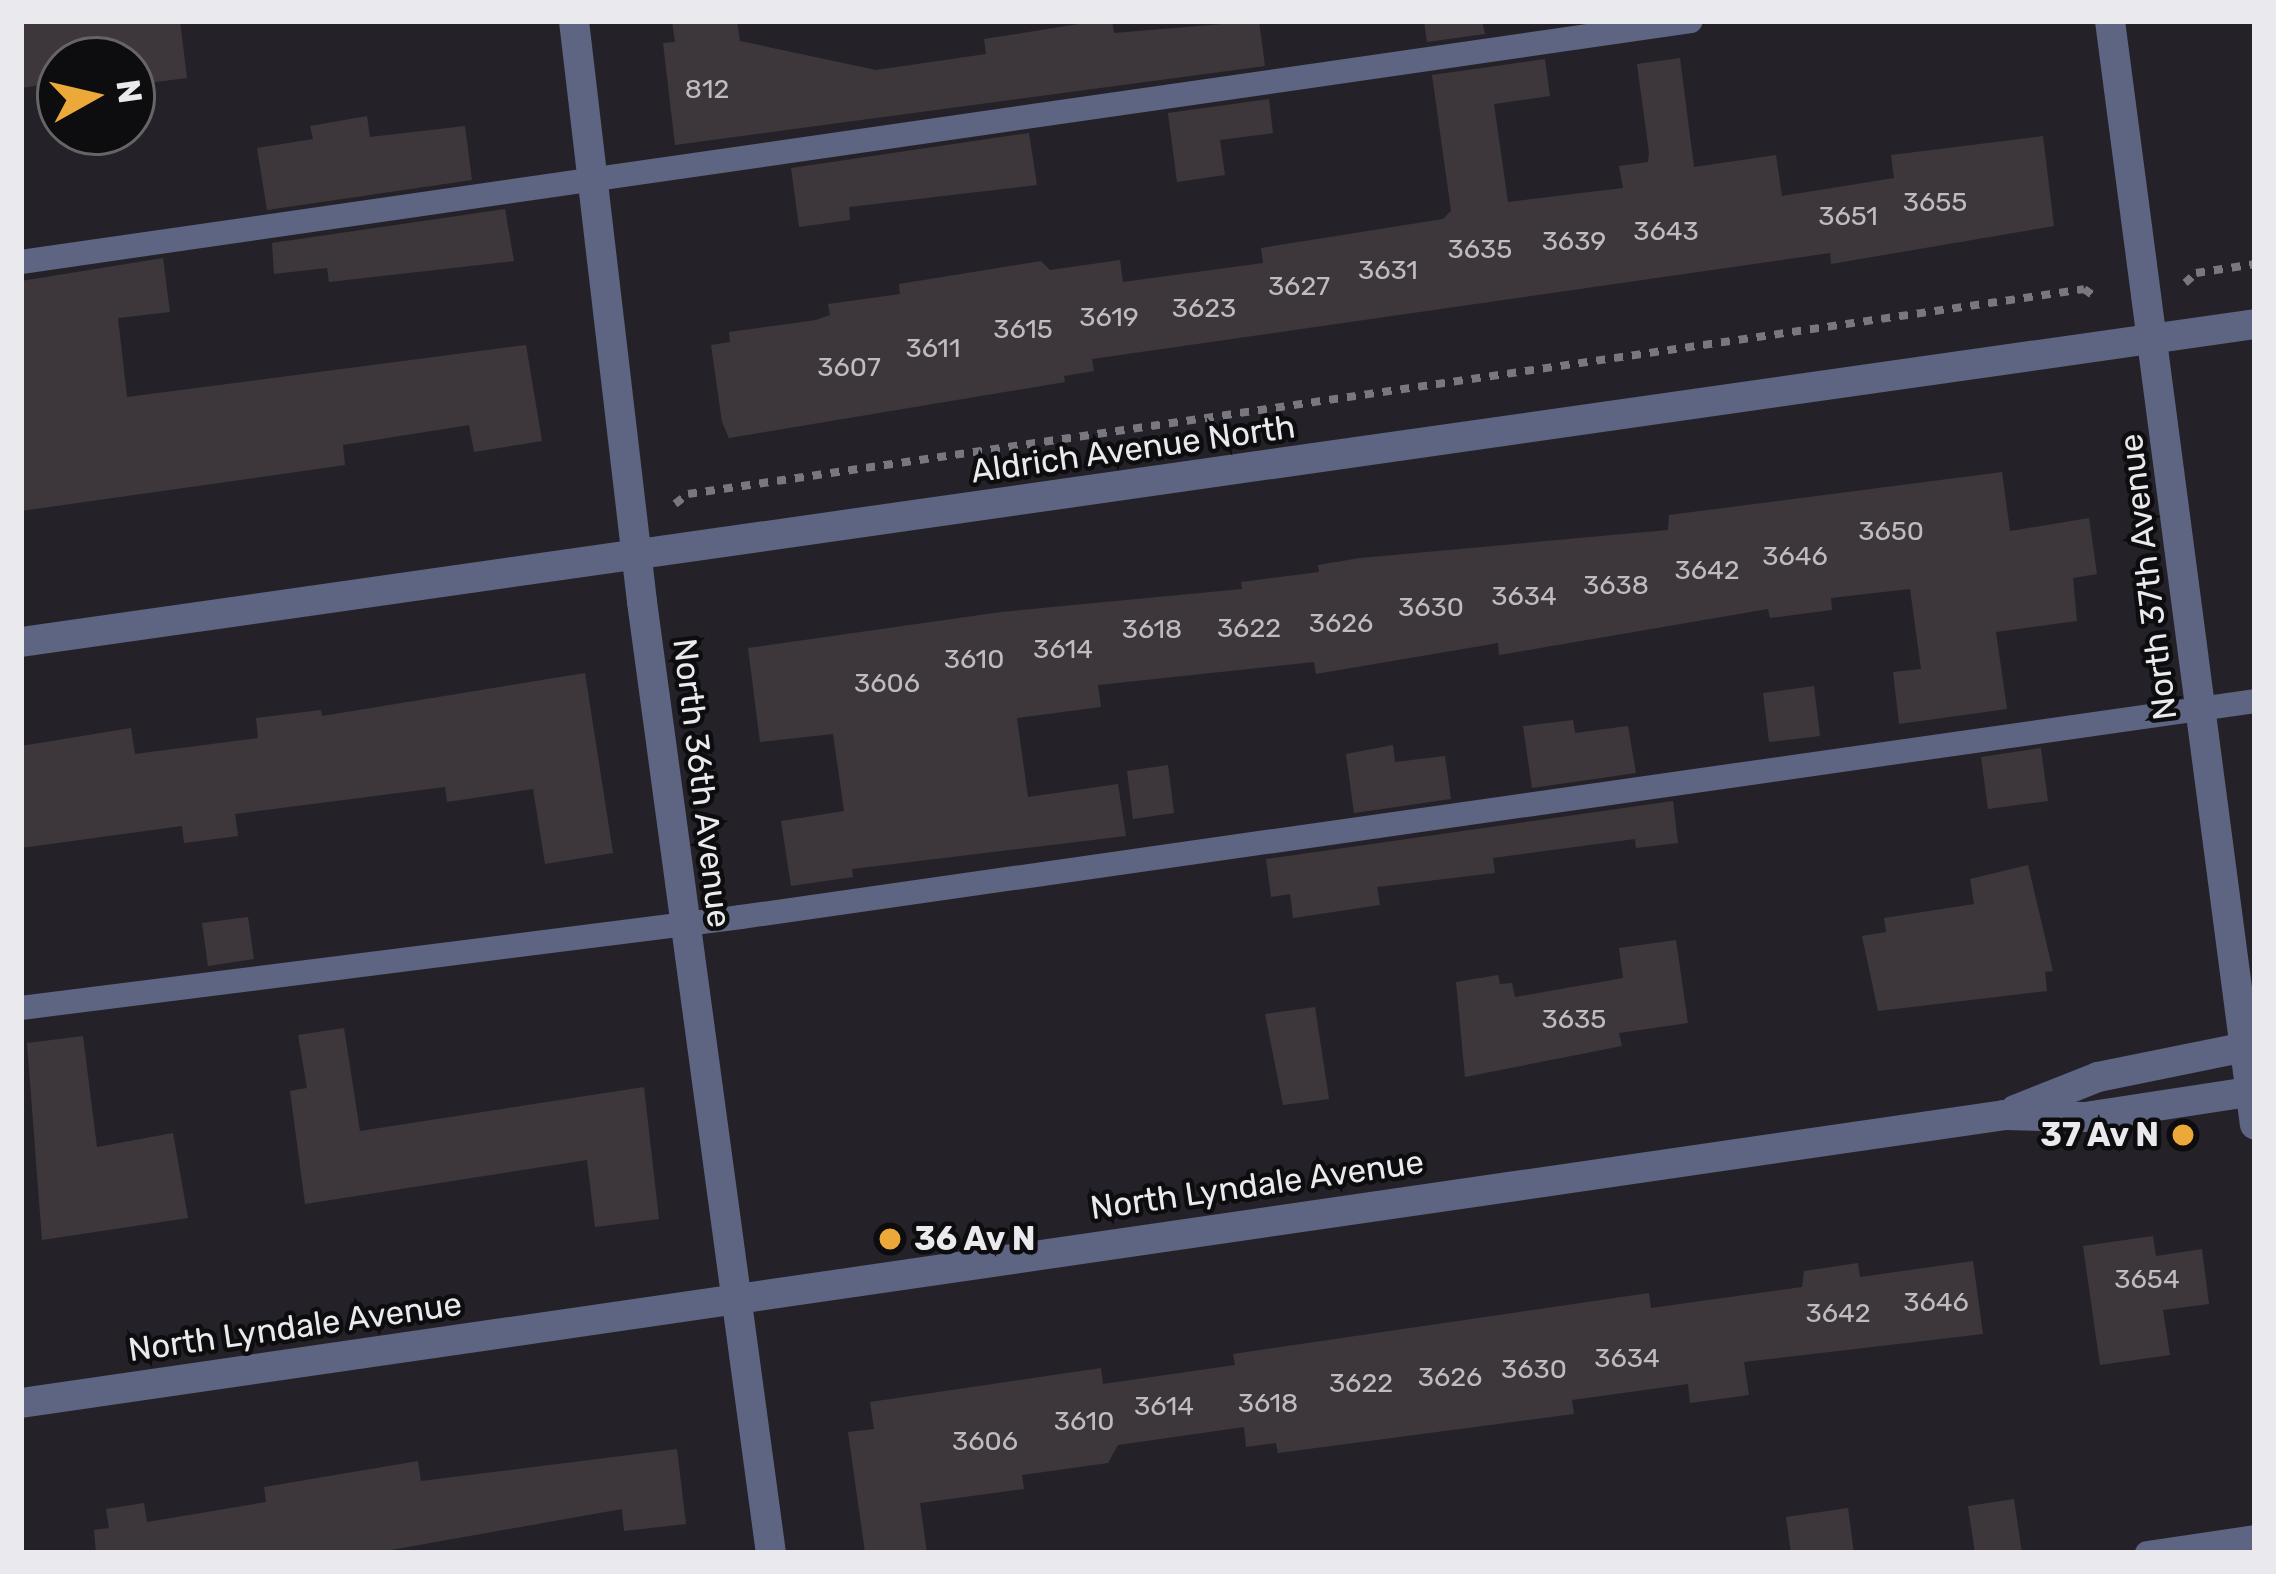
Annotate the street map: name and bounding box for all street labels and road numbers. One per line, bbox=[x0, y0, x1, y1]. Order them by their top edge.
street label: Aldrich Avenue North bbox=[968, 407, 1298, 491]
street label: North 37th Avenue bbox=[2111, 431, 2185, 723]
street label: North 36th Avenue bbox=[665, 636, 739, 930]
street label: North Lyndale Avenue bbox=[1087, 1142, 1427, 1228]
street label: North Lyndale Avenue bbox=[125, 1284, 465, 1370]

